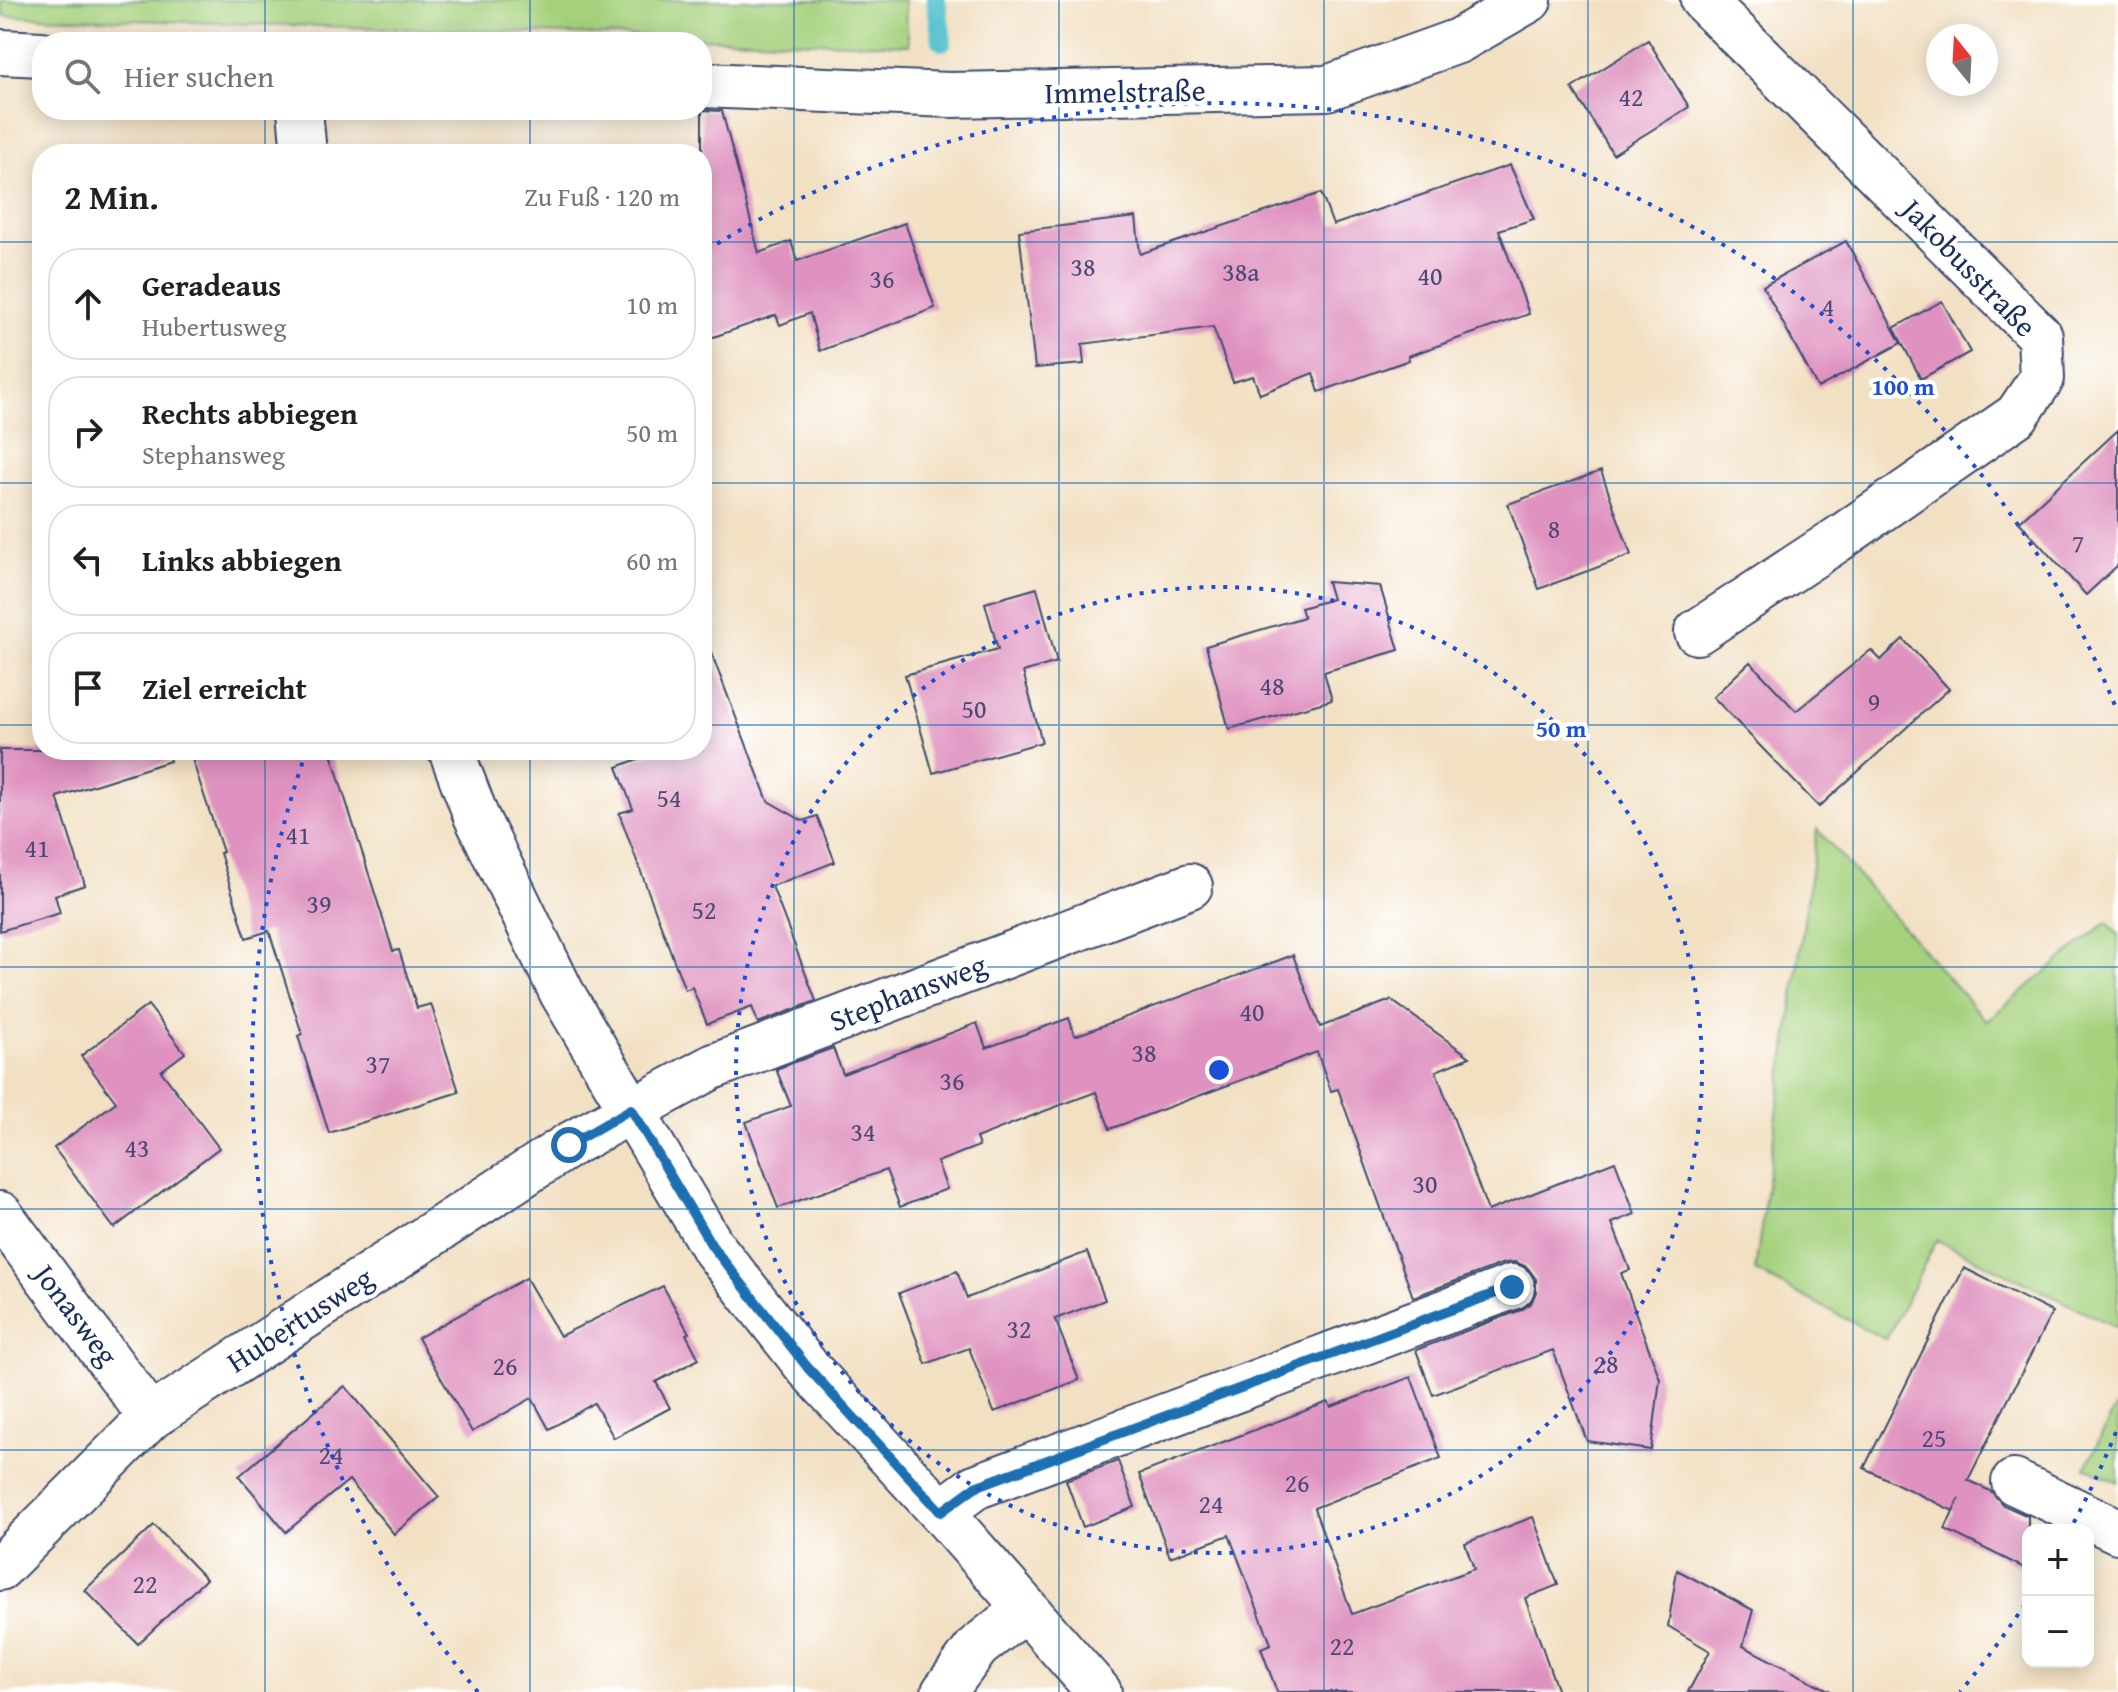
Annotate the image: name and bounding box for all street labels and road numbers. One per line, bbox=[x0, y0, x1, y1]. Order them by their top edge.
street label: Immelstraße bbox=[1044, 68, 1206, 114]
street label: Jakobusstraße bbox=[1889, 185, 2047, 346]
street label: Stephansweg bbox=[823, 942, 993, 1042]
street label: Jonasweg bbox=[21, 1251, 130, 1375]
street label: Hubertusweg bbox=[218, 1255, 381, 1383]

